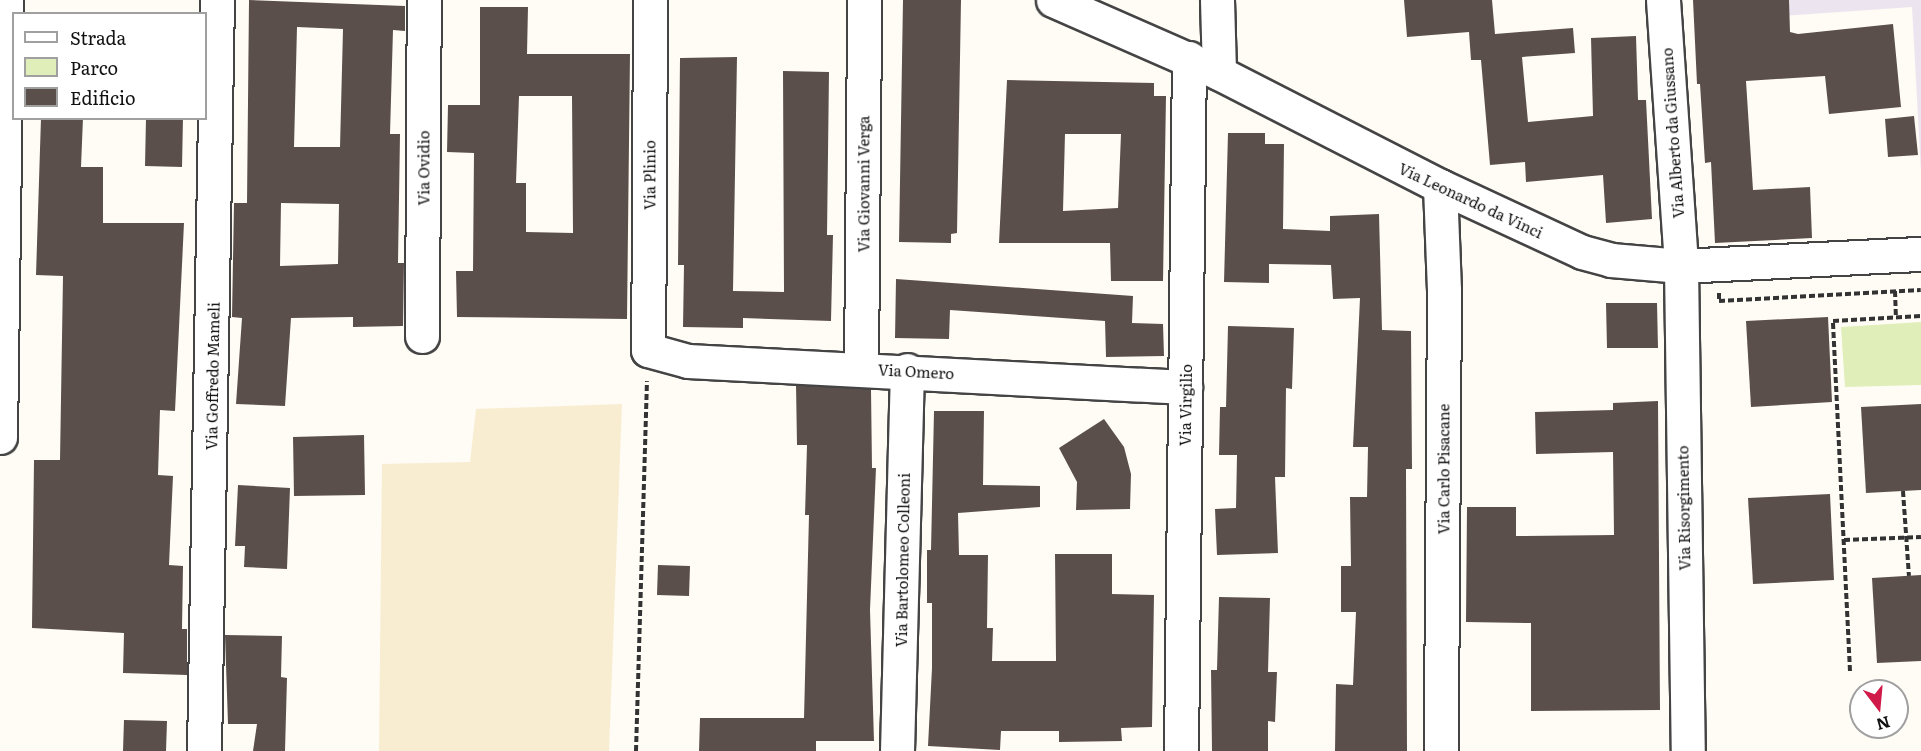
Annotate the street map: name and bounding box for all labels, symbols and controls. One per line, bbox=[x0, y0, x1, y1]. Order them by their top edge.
legend bbox=[12, 12, 207, 120]
text: Strada bbox=[70, 24, 126, 51]
street label: Via Alberto da Giussano bbox=[1657, 47, 1687, 219]
text: Parco bbox=[70, 54, 118, 81]
text: Edificio bbox=[70, 84, 136, 111]
street label: Via Giovanni Verga bbox=[854, 116, 872, 252]
street label: Via Ovidio bbox=[414, 130, 432, 206]
street label: Via Plinio bbox=[640, 140, 658, 210]
street label: Via Leonardo da Vinci bbox=[1396, 159, 1546, 241]
street label: Via Goffredo Mameli bbox=[202, 302, 222, 450]
street label: Via Omero bbox=[877, 360, 955, 382]
street label: Via Virgilio bbox=[1175, 364, 1195, 446]
street label: Via Carlo Pisacane bbox=[1434, 404, 1452, 534]
street label: Via Risorgimento bbox=[1673, 445, 1693, 571]
street label: Via Bartolomeo Colleoni bbox=[891, 473, 913, 647]
north arrow bbox=[1849, 679, 1909, 739]
text: N bbox=[1874, 711, 1893, 738]

